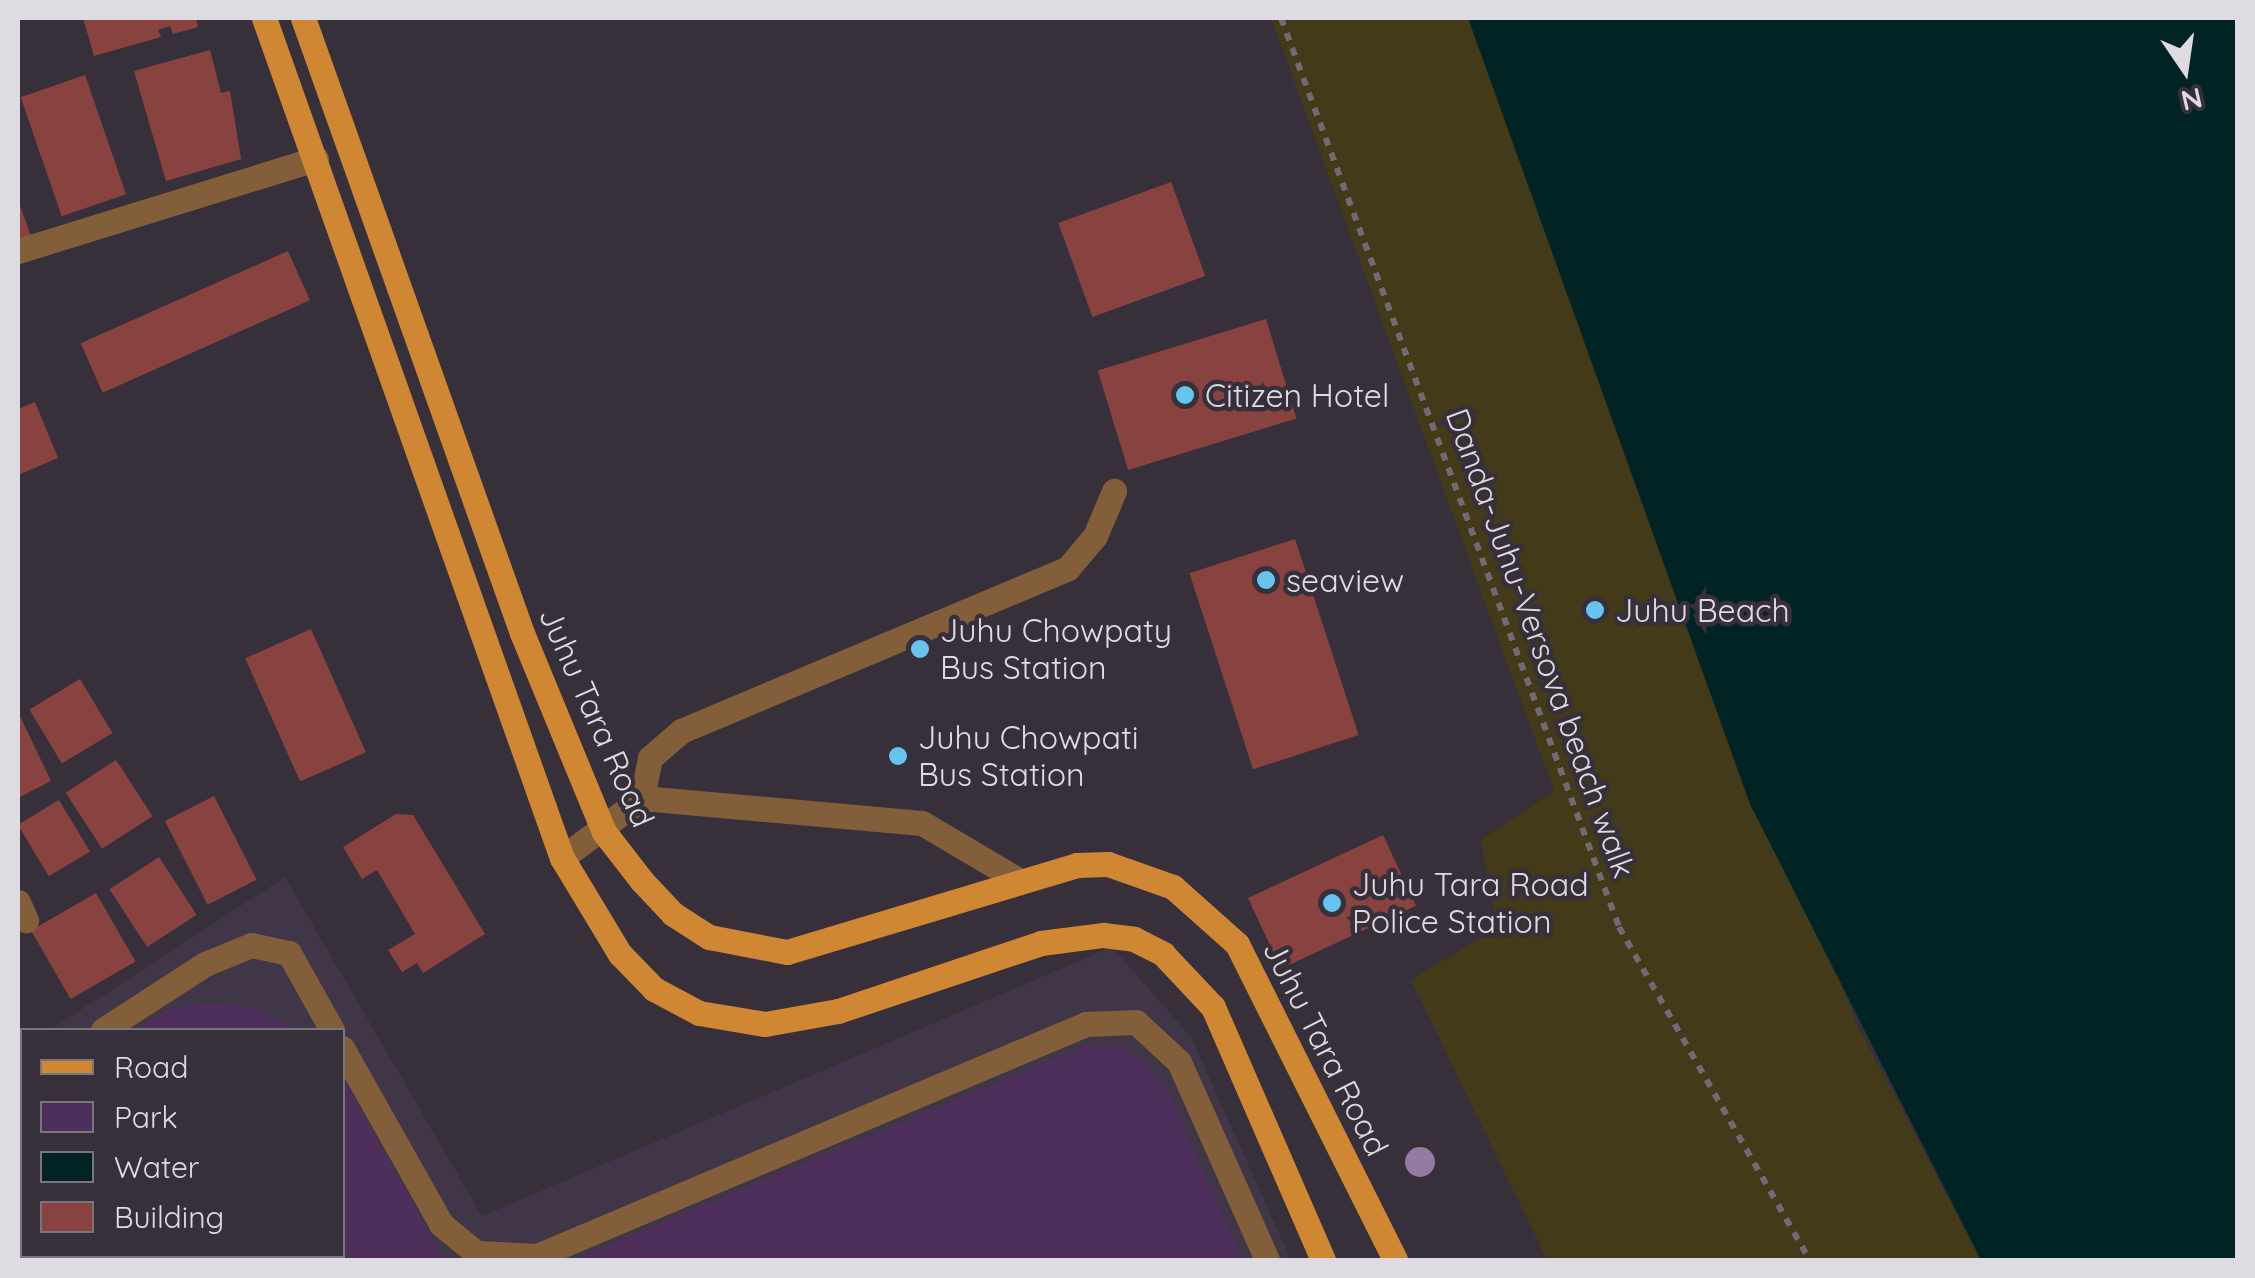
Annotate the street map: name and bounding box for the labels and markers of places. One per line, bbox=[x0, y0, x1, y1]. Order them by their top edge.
place label: Citizen Hotel bbox=[1205, 376, 1389, 414]
marker: Citizen Hotel bbox=[1174, 384, 1196, 406]
place label: seaview bbox=[1286, 561, 1404, 599]
marker: seaview bbox=[1255, 569, 1277, 591]
place label: Juhu Beach bbox=[1615, 591, 1790, 629]
marker: Juhu Beach bbox=[1584, 599, 1606, 621]
place label: Juhu Chowpaty Bus Station bbox=[940, 612, 1172, 687]
marker: Juhu Chowpaty Bus Station bbox=[909, 638, 931, 660]
place label: Juhu Chowpati Bus Station bbox=[918, 719, 1139, 794]
marker: Juhu Chowpati Bus Station bbox=[887, 745, 909, 767]
place label: Juhu Tara Road Police Station bbox=[1352, 866, 1589, 941]
marker: Juhu Tara Road Police Station bbox=[1321, 892, 1343, 914]

